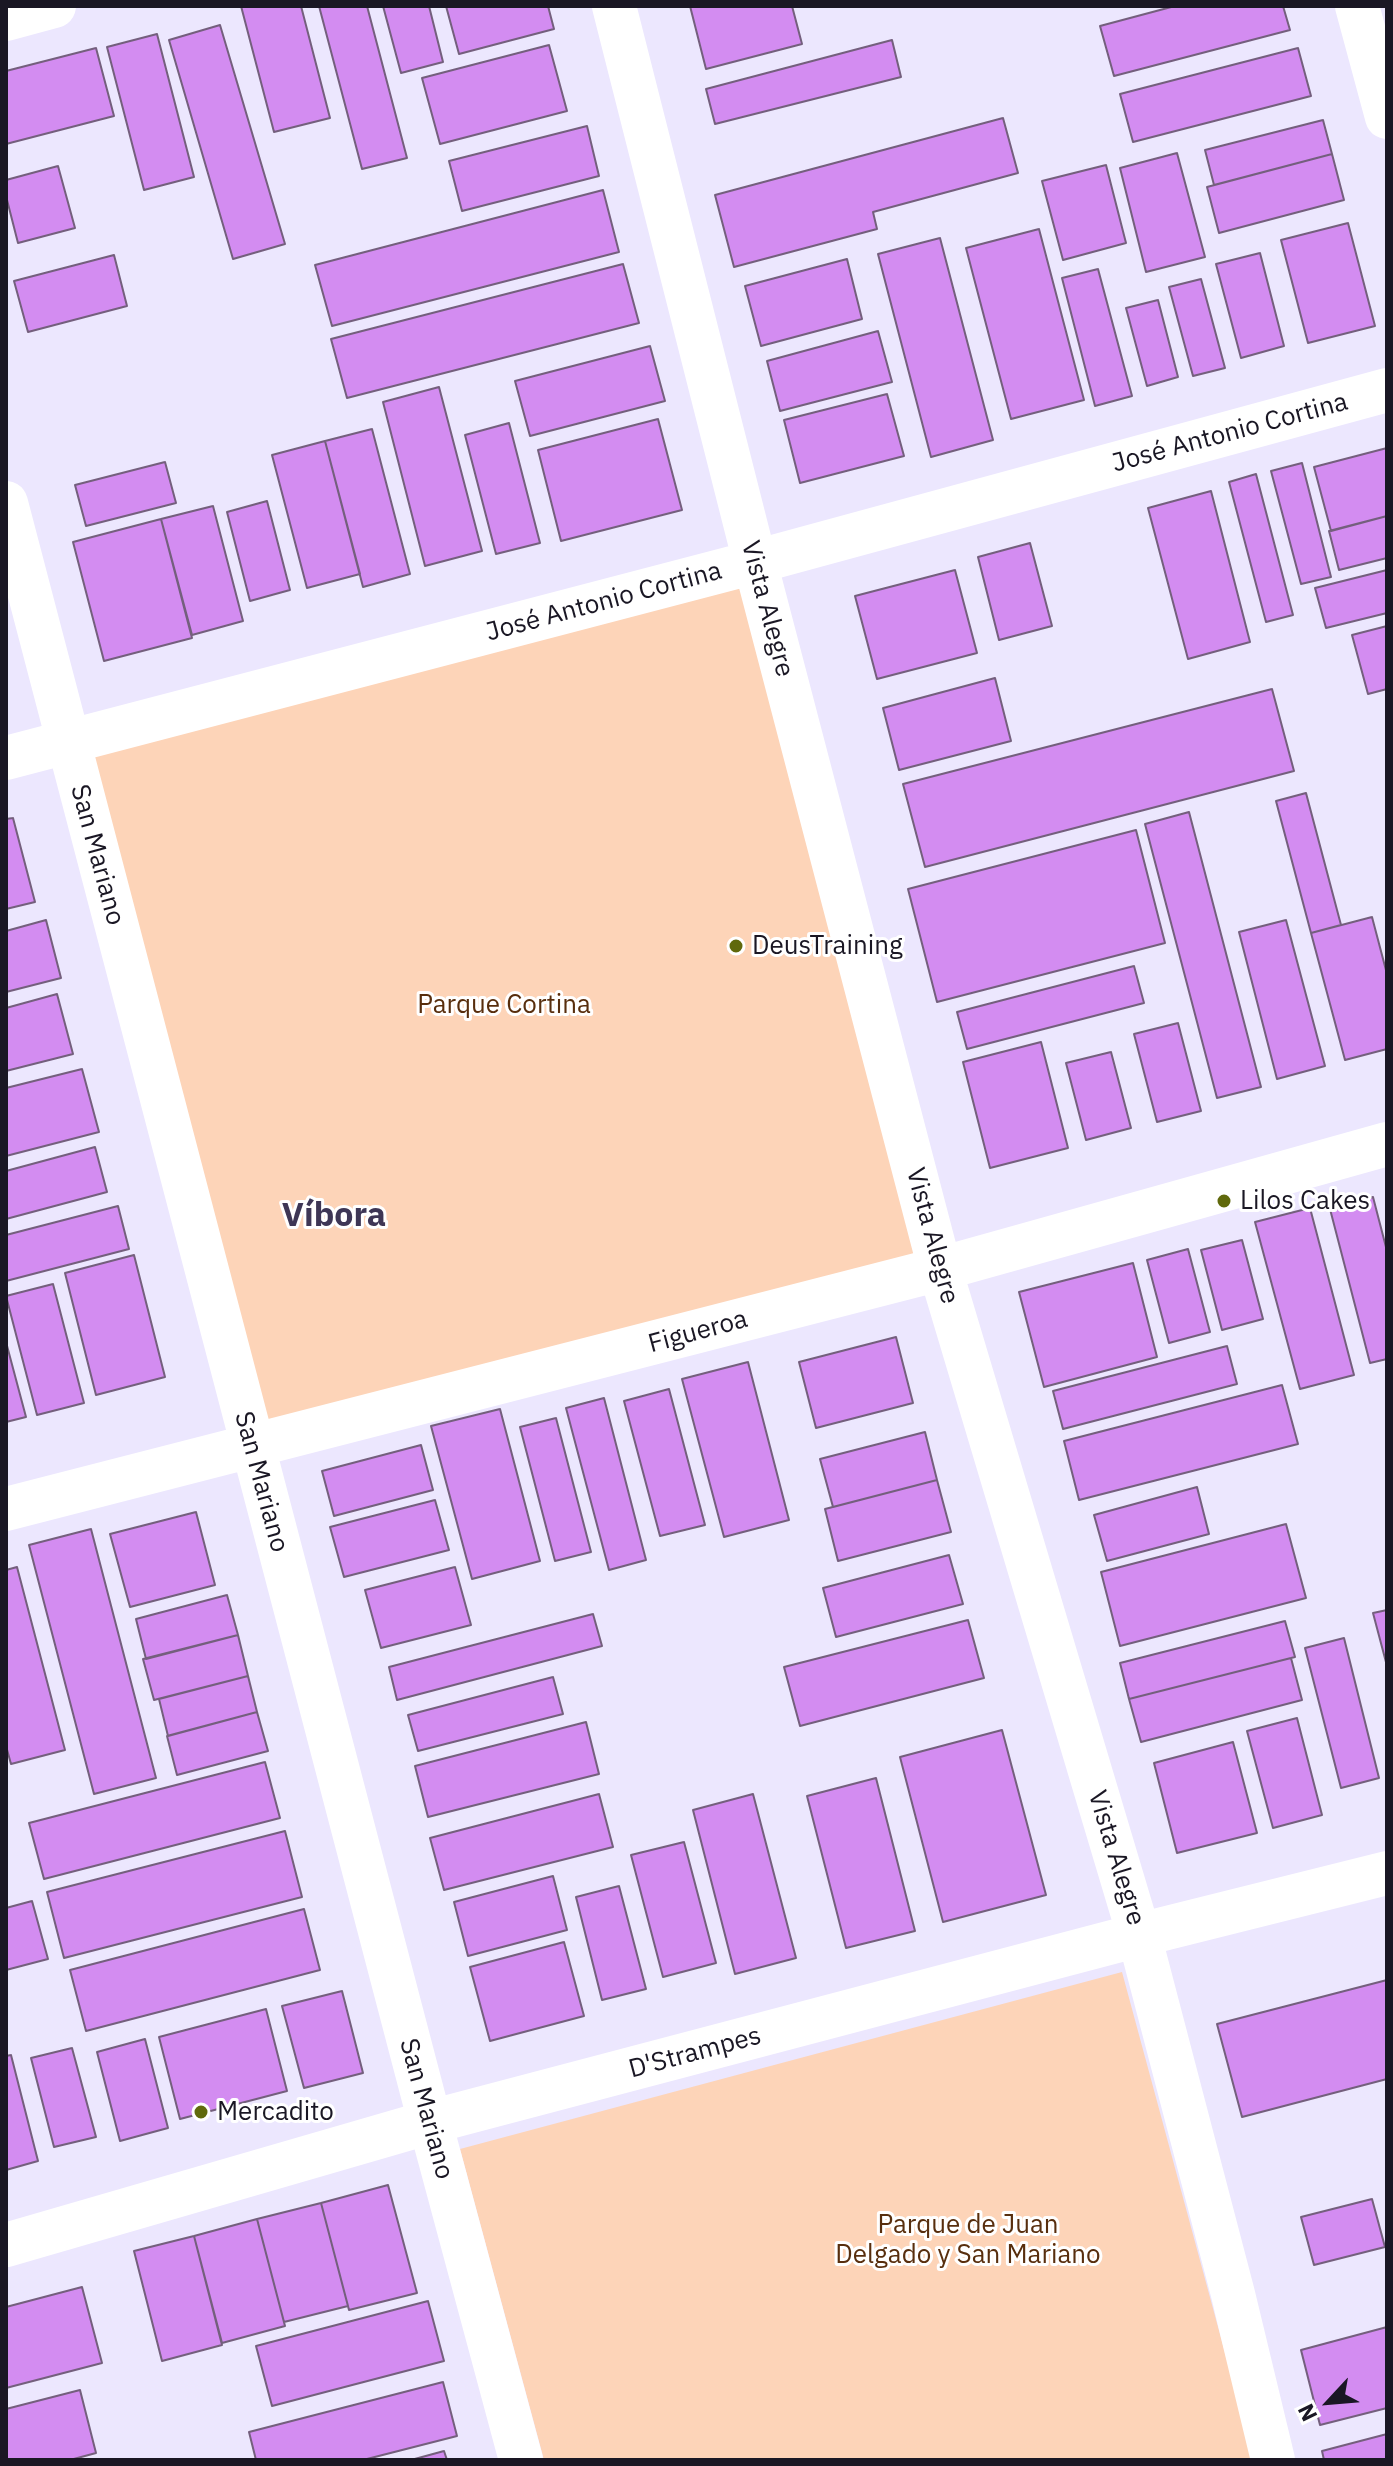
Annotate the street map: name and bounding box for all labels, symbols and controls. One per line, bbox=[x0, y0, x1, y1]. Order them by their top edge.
street label: José Antonio Cortina bbox=[1109, 387, 1351, 479]
street label: Vista Alegre bbox=[734, 538, 800, 680]
street label: José Antonio Cortina bbox=[483, 556, 725, 648]
street label: San Mariano bbox=[63, 781, 131, 929]
place label: DeusTraining bbox=[752, 930, 903, 962]
marker: DeusTraining bbox=[727, 937, 745, 955]
park label: Parque Cortina bbox=[417, 989, 591, 1021]
street label: Vista Alegre bbox=[899, 1165, 965, 1307]
place label: Lilos Cakes bbox=[1240, 1185, 1370, 1217]
marker: Lilos Cakes bbox=[1215, 1192, 1233, 1210]
district label: Víbora bbox=[282, 1196, 386, 1236]
street label: Figueroa bbox=[645, 1304, 751, 1360]
street label: San Mariano bbox=[227, 1408, 295, 1556]
street label: Vista Alegre bbox=[1081, 1787, 1151, 1929]
street label: D'Strampes bbox=[625, 2020, 765, 2086]
street label: San Mariano bbox=[392, 2035, 460, 2183]
place label: Mercadito bbox=[217, 2096, 334, 2128]
marker: Mercadito bbox=[192, 2103, 210, 2121]
park label: Parque de Juan Delgado y San Mariano bbox=[835, 2209, 1101, 2270]
north arrow bbox=[1289, 2362, 1369, 2442]
text: N bbox=[1290, 2399, 1324, 2426]

